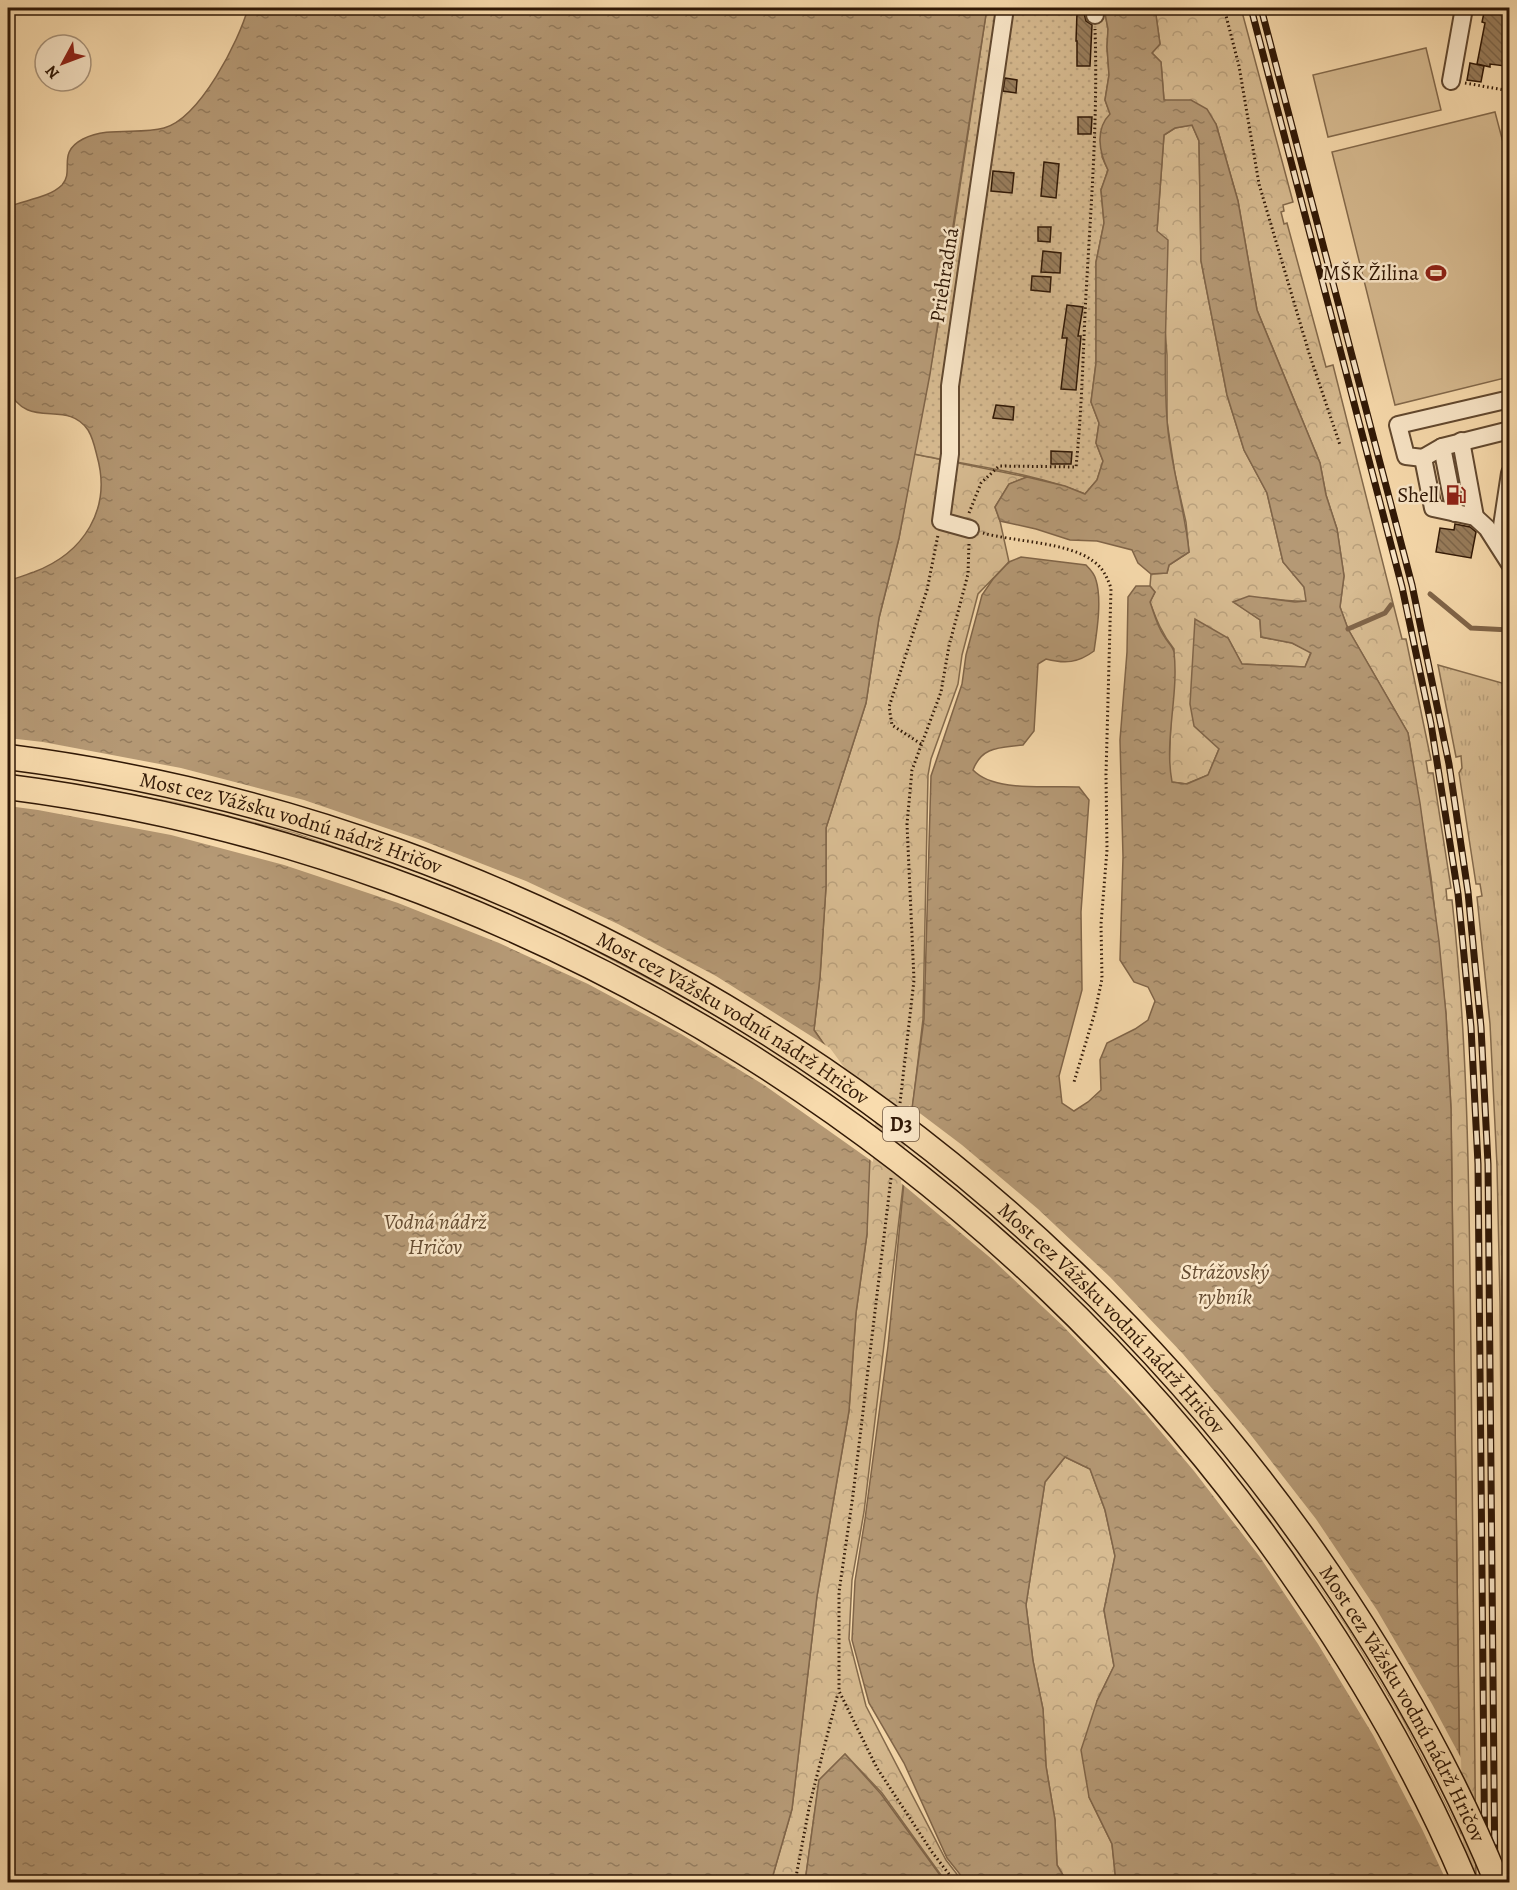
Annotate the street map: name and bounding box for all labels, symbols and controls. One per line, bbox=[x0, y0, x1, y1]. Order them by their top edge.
north arrow bbox=[33, 33, 93, 93]
text: N bbox=[40, 60, 65, 84]
street label: Priehradná bbox=[923, 225, 965, 325]
place label: MŠK Žilina bbox=[1323, 259, 1419, 287]
sports icon: MŠK Žilina bbox=[1424, 261, 1448, 285]
place label: Shell bbox=[1397, 481, 1439, 509]
fuel station icon: Shell bbox=[1444, 483, 1468, 507]
street label: Most cez Vážsku vodnú nádrž Hričov bbox=[137, 765, 447, 881]
street label: Most cez Vážsku vodnú nádrž Hričov bbox=[592, 925, 875, 1112]
road number: D3 bbox=[883, 1107, 919, 1141]
street label: Most cez Vážsku vodnú nádrž Hričov bbox=[992, 1196, 1232, 1440]
water label: Vodná nádrž Hričov bbox=[383, 1207, 487, 1262]
water label: Strážovský rybník bbox=[1181, 1257, 1270, 1312]
street label: Most cez Vážsku vodnú nádrž Hričov bbox=[1313, 1560, 1492, 1847]

